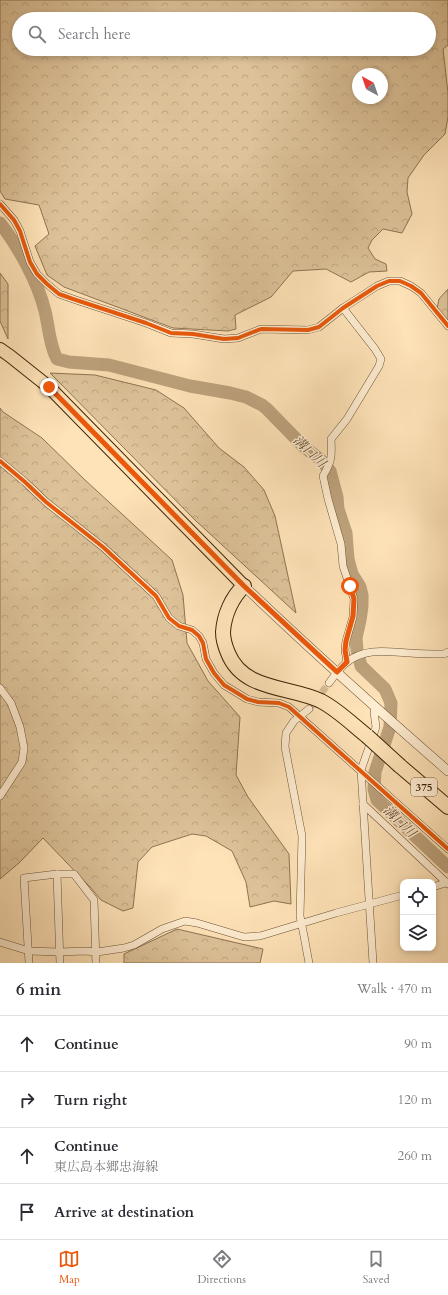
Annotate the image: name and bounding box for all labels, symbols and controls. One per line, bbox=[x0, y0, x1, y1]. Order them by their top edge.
search box bbox=[12, 12, 436, 56]
icon: search bbox=[26, 23, 48, 45]
text: Search here bbox=[58, 24, 131, 44]
north arrow bbox=[352, 68, 388, 104]
route end bbox=[40, 378, 58, 396]
water label: 溝口川 bbox=[289, 432, 331, 473]
route start bbox=[341, 577, 359, 595]
road number: 375 bbox=[411, 778, 437, 796]
water label: 溝口川 bbox=[379, 802, 421, 843]
map controls bbox=[400, 879, 436, 951]
button: locate bbox=[400, 879, 436, 915]
button: layers bbox=[400, 915, 436, 951]
text: 6 min bbox=[16, 978, 61, 1001]
text: Walk · 470 m bbox=[357, 980, 432, 998]
icon: ahead bbox=[16, 1033, 38, 1055]
text: Continue bbox=[54, 1034, 119, 1054]
text: 90 m bbox=[404, 1035, 432, 1053]
icon: right bbox=[16, 1089, 38, 1111]
text: Turn right bbox=[54, 1090, 127, 1110]
text: 120 m bbox=[398, 1091, 432, 1109]
text: Continue bbox=[54, 1136, 119, 1156]
icon: ahead bbox=[16, 1145, 38, 1167]
text: 260 m bbox=[398, 1147, 432, 1165]
text: 東広島本郷忠海線 bbox=[54, 1158, 158, 1176]
icon: arrive bbox=[16, 1201, 38, 1223]
text: Arrive at destination bbox=[54, 1202, 194, 1222]
tab: Map bbox=[58, 1248, 80, 1287]
tab: Directions bbox=[197, 1248, 246, 1287]
tab: Saved bbox=[363, 1248, 390, 1287]

